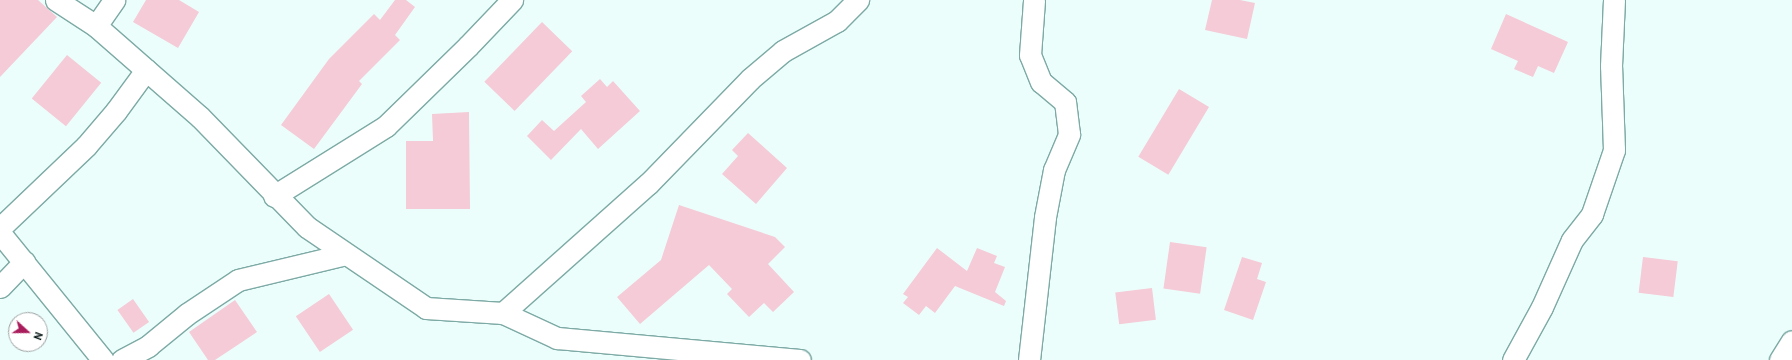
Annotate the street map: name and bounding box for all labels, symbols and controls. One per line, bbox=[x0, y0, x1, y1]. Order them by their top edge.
north arrow bbox=[8, 312, 48, 352]
text: N bbox=[30, 330, 46, 342]

